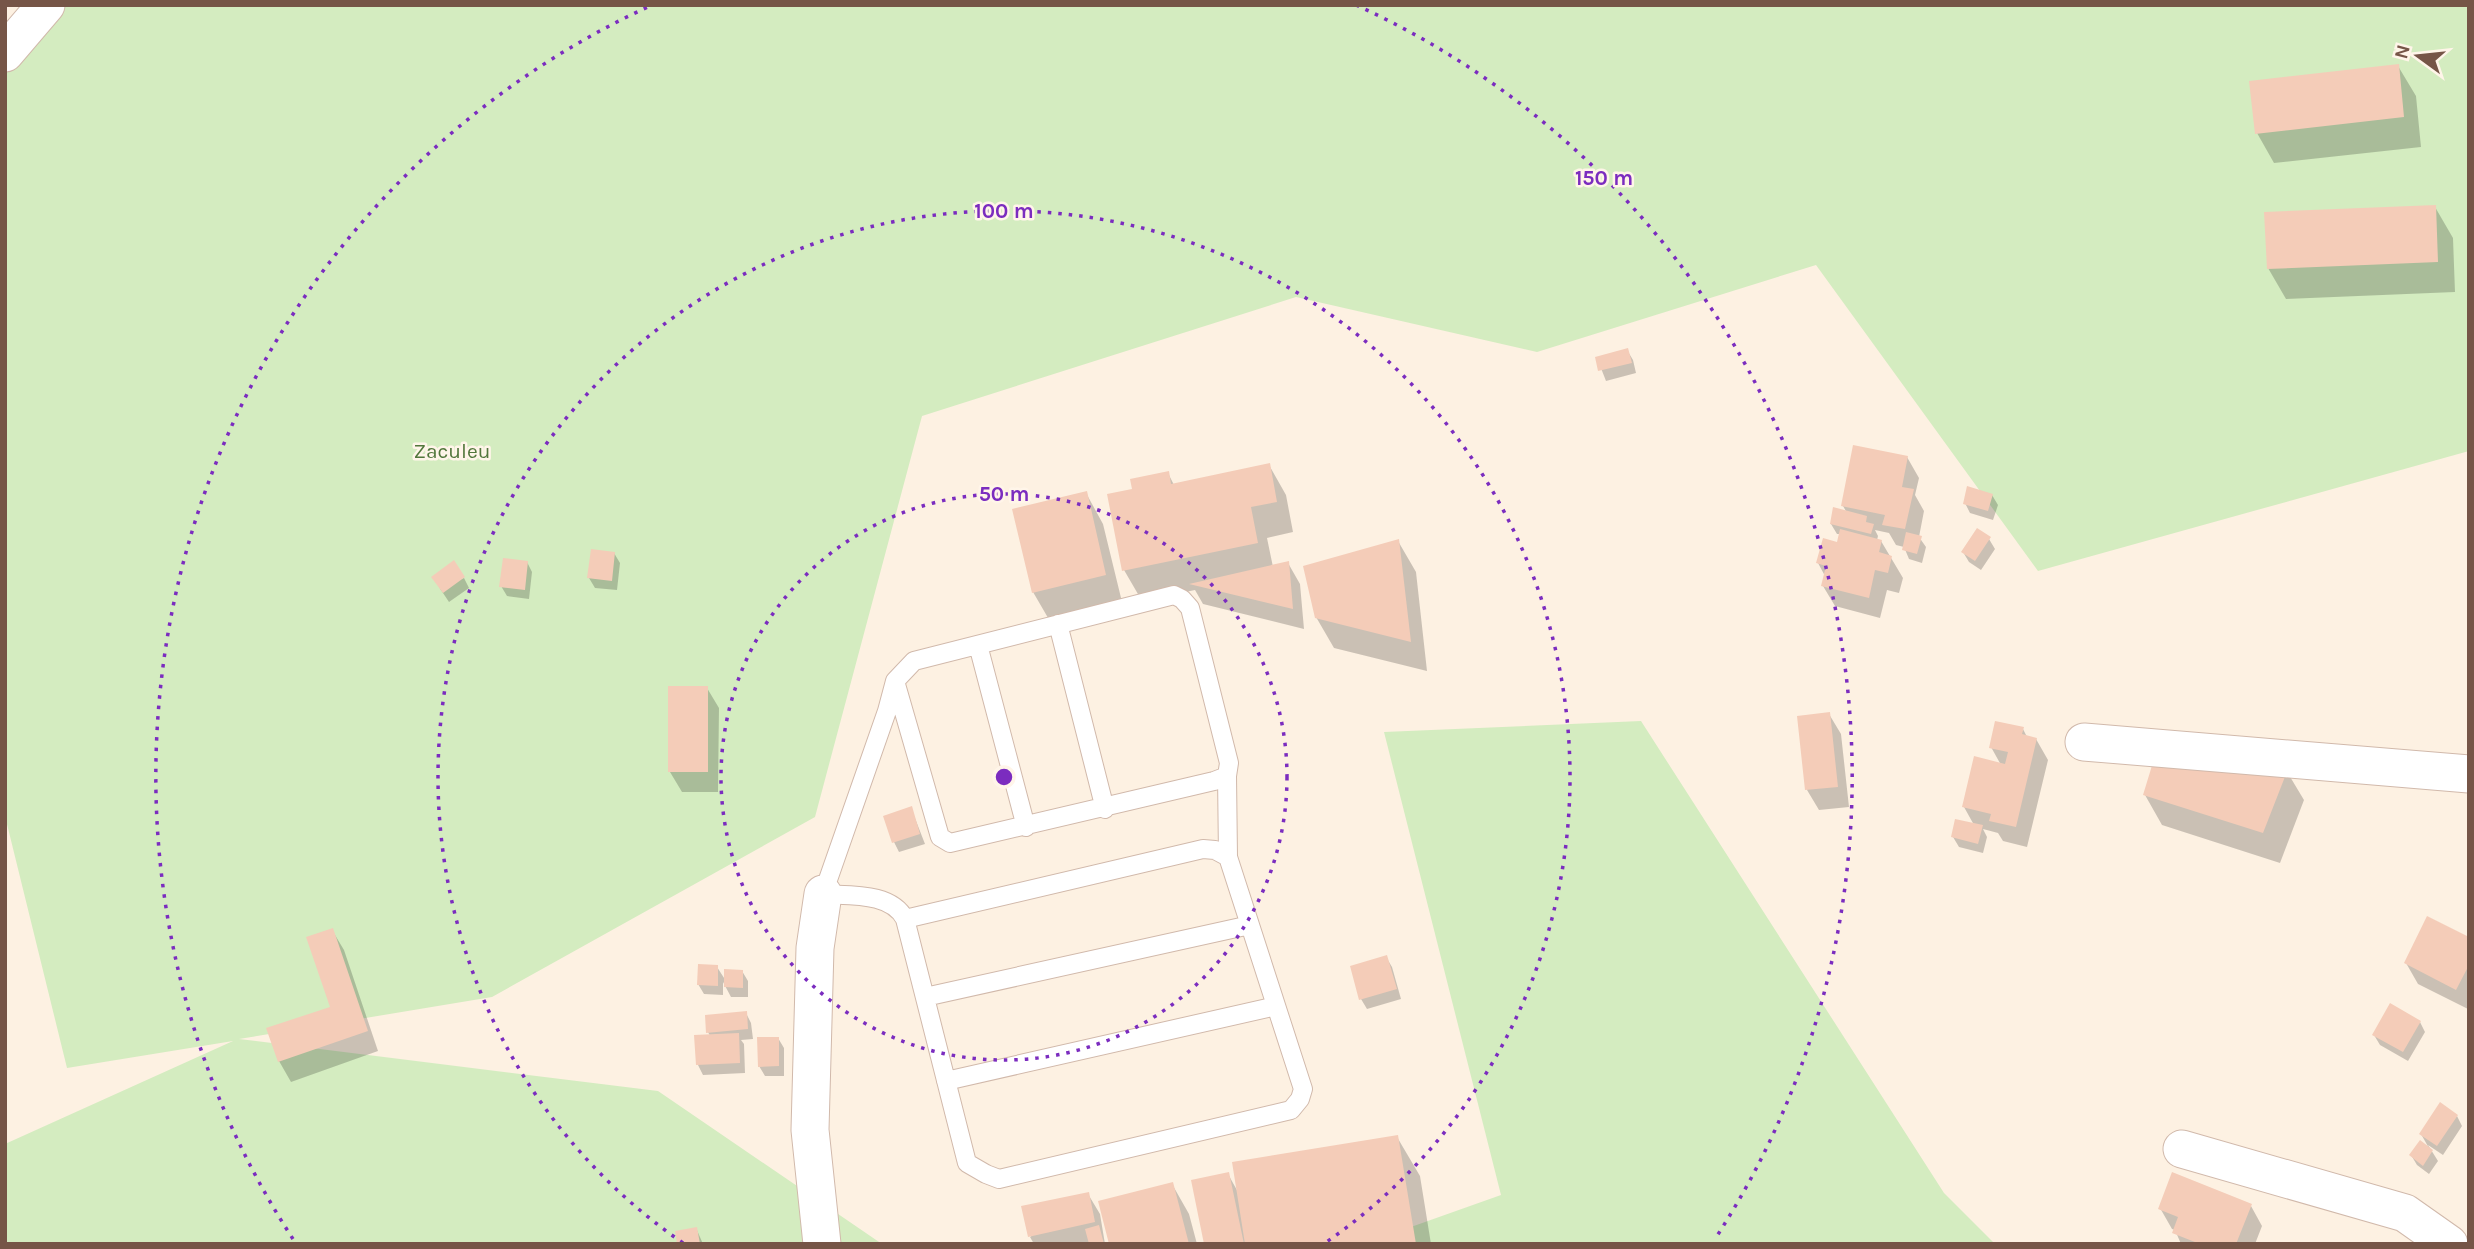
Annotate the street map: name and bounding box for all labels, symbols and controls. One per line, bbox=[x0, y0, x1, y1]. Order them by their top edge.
north arrow bbox=[2383, 21, 2453, 91]
text: N bbox=[2390, 42, 2415, 61]
text: 150 m bbox=[1575, 166, 1633, 190]
text: 100 m bbox=[974, 199, 1034, 223]
park label: Zaculeu bbox=[414, 439, 490, 463]
text: 50 m bbox=[979, 482, 1029, 506]
centre of rings bbox=[992, 765, 1016, 789]

